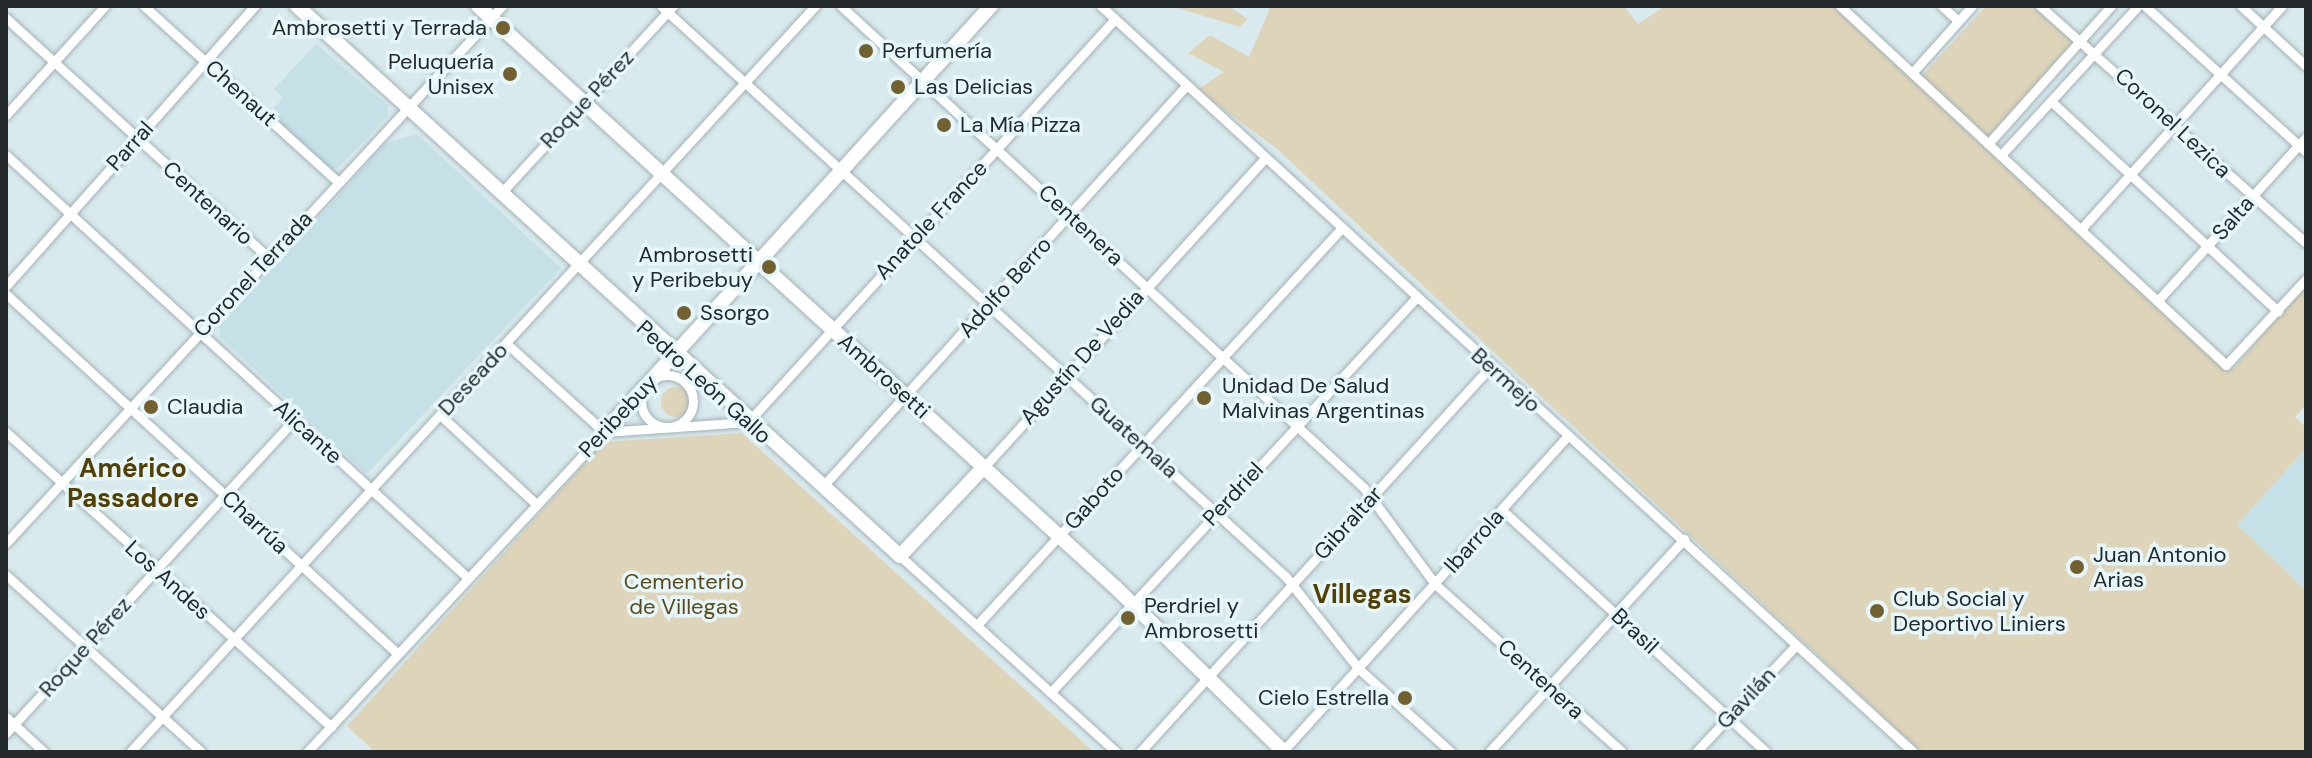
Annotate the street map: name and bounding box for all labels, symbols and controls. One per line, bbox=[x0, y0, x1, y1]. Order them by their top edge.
place label: Ambrosetti y Terrada bbox=[272, 15, 487, 41]
marker: Ambrosetti y Terrada bbox=[494, 19, 512, 37]
place label: Perfumería bbox=[882, 38, 992, 64]
marker: Perfumería bbox=[857, 42, 875, 60]
street label: Roque Pérez bbox=[535, 44, 639, 154]
place label: Peluquería Unisex bbox=[388, 48, 494, 100]
street label: Chenaut bbox=[200, 54, 282, 132]
street label: Coronel Lezica bbox=[2110, 63, 2236, 183]
marker: Peluquería Unisex bbox=[501, 65, 519, 83]
place label: Las Delicias bbox=[914, 74, 1033, 100]
marker: Las Delicias bbox=[889, 78, 907, 96]
place label: La Mía Pizza bbox=[960, 112, 1081, 138]
street label: Parral bbox=[101, 116, 159, 176]
marker: La Mía Pizza bbox=[935, 116, 953, 134]
street label: Centenario bbox=[157, 155, 259, 251]
street label: Anatole France bbox=[869, 155, 993, 285]
street label: Centenera bbox=[1033, 179, 1129, 271]
street label: Salta bbox=[2207, 190, 2259, 246]
street label: Coronel Terrada bbox=[188, 206, 318, 342]
street label: Adolfo Berro bbox=[953, 231, 1057, 343]
place label: Ambrosetti y Peribebuy bbox=[632, 241, 753, 292]
marker: Ambrosetti y Peribebuy bbox=[760, 258, 778, 276]
street label: Agustín De Vedia bbox=[1015, 284, 1149, 430]
place label: Ssorgo bbox=[700, 300, 770, 326]
marker: Ssorgo bbox=[675, 304, 693, 322]
street label: Pedro León Gallo bbox=[631, 315, 777, 449]
street label: Ambrosetti bbox=[833, 328, 935, 424]
street label: Deseado bbox=[433, 337, 513, 421]
street label: Bermejo bbox=[1466, 342, 1546, 418]
street label: Peribebuy bbox=[573, 369, 663, 463]
place label: Unidad De Salud Malvinas Argentinas bbox=[1222, 372, 1425, 424]
marker: Unidad De Salud Malvinas Argentinas bbox=[1193, 387, 1215, 409]
street label: Guatemala bbox=[1084, 390, 1184, 484]
place label: Claudia bbox=[167, 394, 243, 420]
street label: Alicante bbox=[268, 394, 348, 470]
marker: Claudia bbox=[142, 398, 160, 416]
district label: Américo Passadore bbox=[67, 453, 199, 514]
street label: Perdriel bbox=[1197, 457, 1269, 531]
street label: Gaboto bbox=[1059, 461, 1129, 535]
street label: Gibraltar bbox=[1308, 481, 1388, 565]
street label: Charrúa bbox=[216, 485, 294, 559]
street label: Ibarrola bbox=[1439, 504, 1509, 578]
street label: Los Andes bbox=[120, 535, 216, 625]
place label: Juan Antonio Arias bbox=[2093, 541, 2227, 592]
marker: Juan Antonio Arias bbox=[2068, 558, 2086, 576]
park label: Cementerio de Villegas bbox=[624, 568, 744, 620]
district label: Villegas bbox=[1312, 579, 1412, 611]
place label: Club Social y Deportivo Liniers bbox=[1893, 585, 2066, 636]
street label: Roque Pérez bbox=[33, 592, 137, 702]
place label: Perdriel y Ambrosetti bbox=[1144, 592, 1258, 644]
marker: Club Social y Deportivo Liniers bbox=[1868, 602, 1886, 620]
street label: Brasil bbox=[1606, 603, 1664, 659]
marker: Perdriel y Ambrosetti bbox=[1119, 609, 1137, 627]
street label: Centenera bbox=[1492, 633, 1590, 725]
street label: Gavilán bbox=[1711, 662, 1781, 734]
place label: Cielo Estrella bbox=[1258, 685, 1389, 711]
marker: Cielo Estrella bbox=[1396, 689, 1414, 707]

